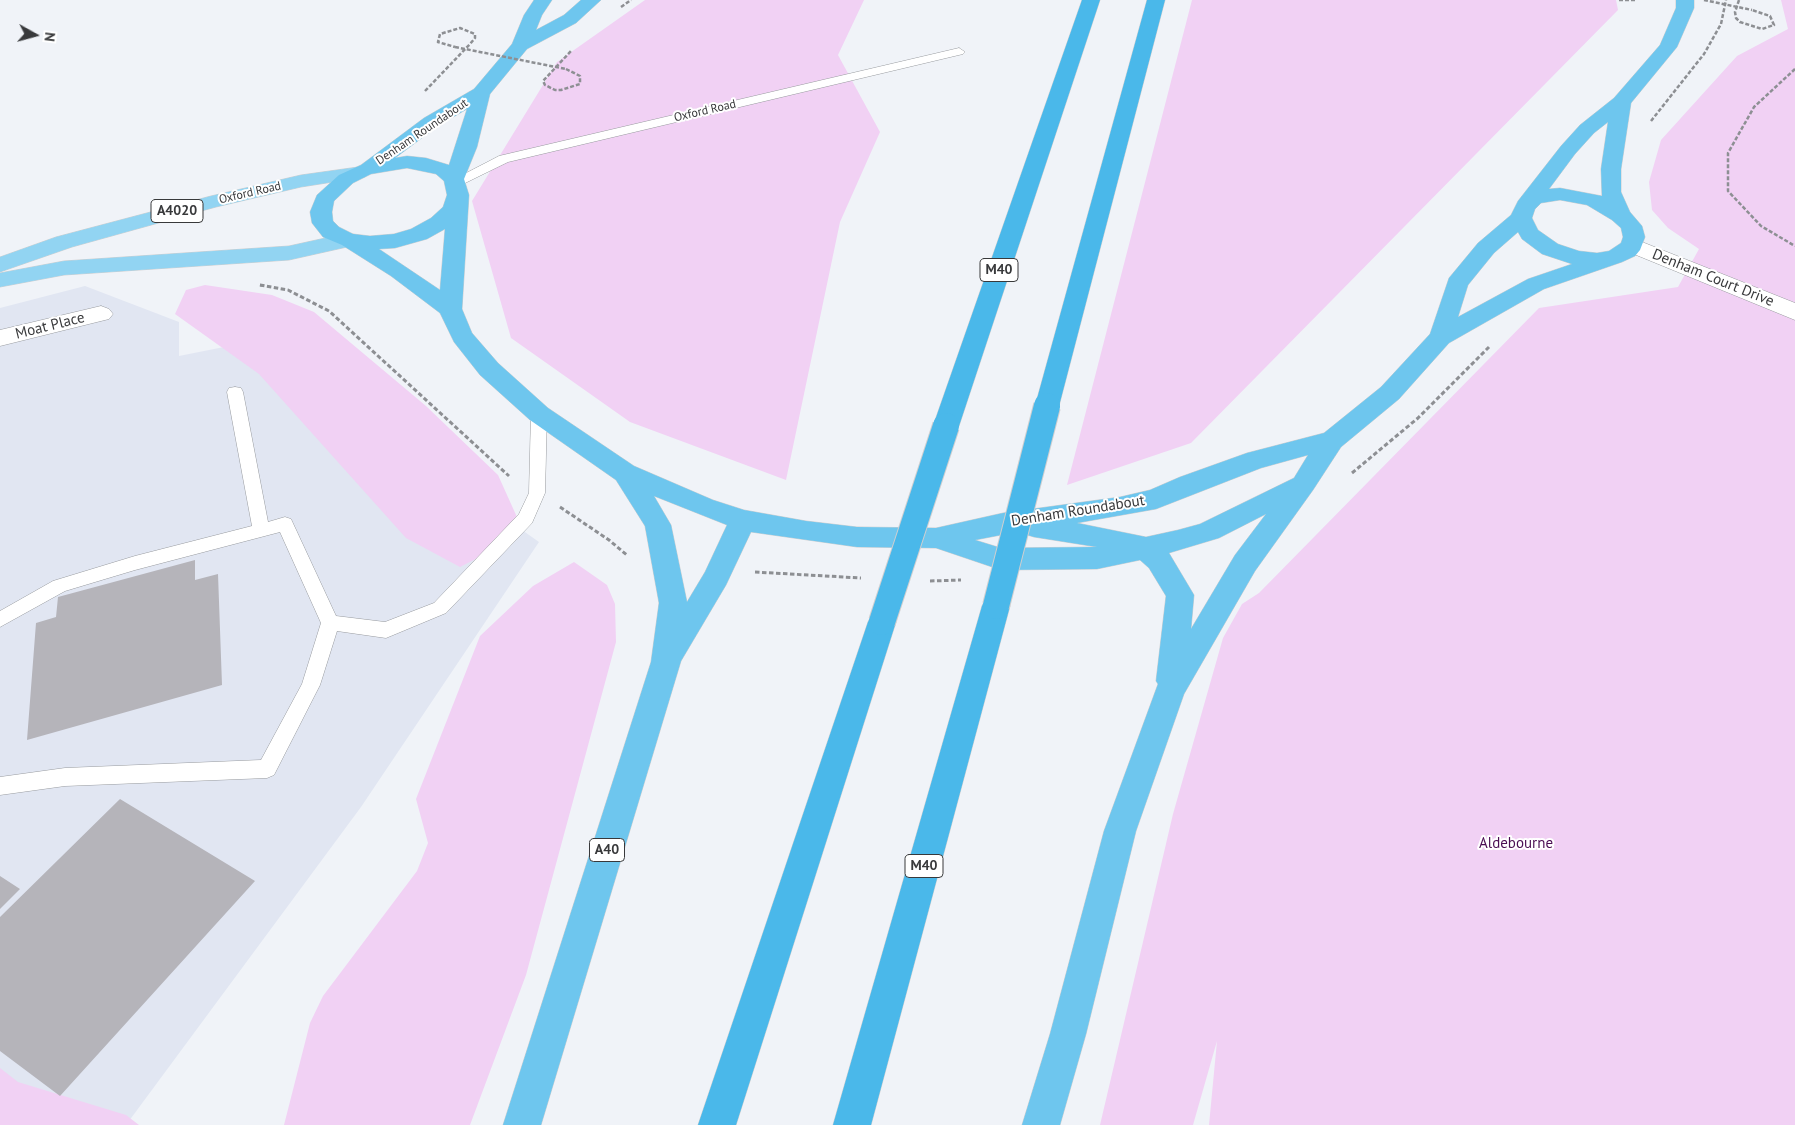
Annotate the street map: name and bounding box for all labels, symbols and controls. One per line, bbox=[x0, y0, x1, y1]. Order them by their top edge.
north arrow bbox=[10, 10, 60, 60]
text: N bbox=[40, 31, 59, 42]
street label: Denham Roundabout bbox=[373, 96, 471, 168]
street label: Oxford Road bbox=[673, 97, 737, 125]
street label: Oxford Road bbox=[218, 179, 282, 207]
road number: A4020 bbox=[151, 200, 203, 222]
street label: Denham Court Drive bbox=[1649, 245, 1777, 311]
road number: M40 bbox=[980, 258, 1018, 282]
street label: Moat Place bbox=[14, 309, 86, 343]
street label: Denham Roundabout bbox=[1010, 492, 1146, 530]
park label: Aldebourne bbox=[1479, 835, 1553, 853]
road number: A40 bbox=[590, 838, 624, 862]
road number: M40 bbox=[905, 854, 943, 878]

